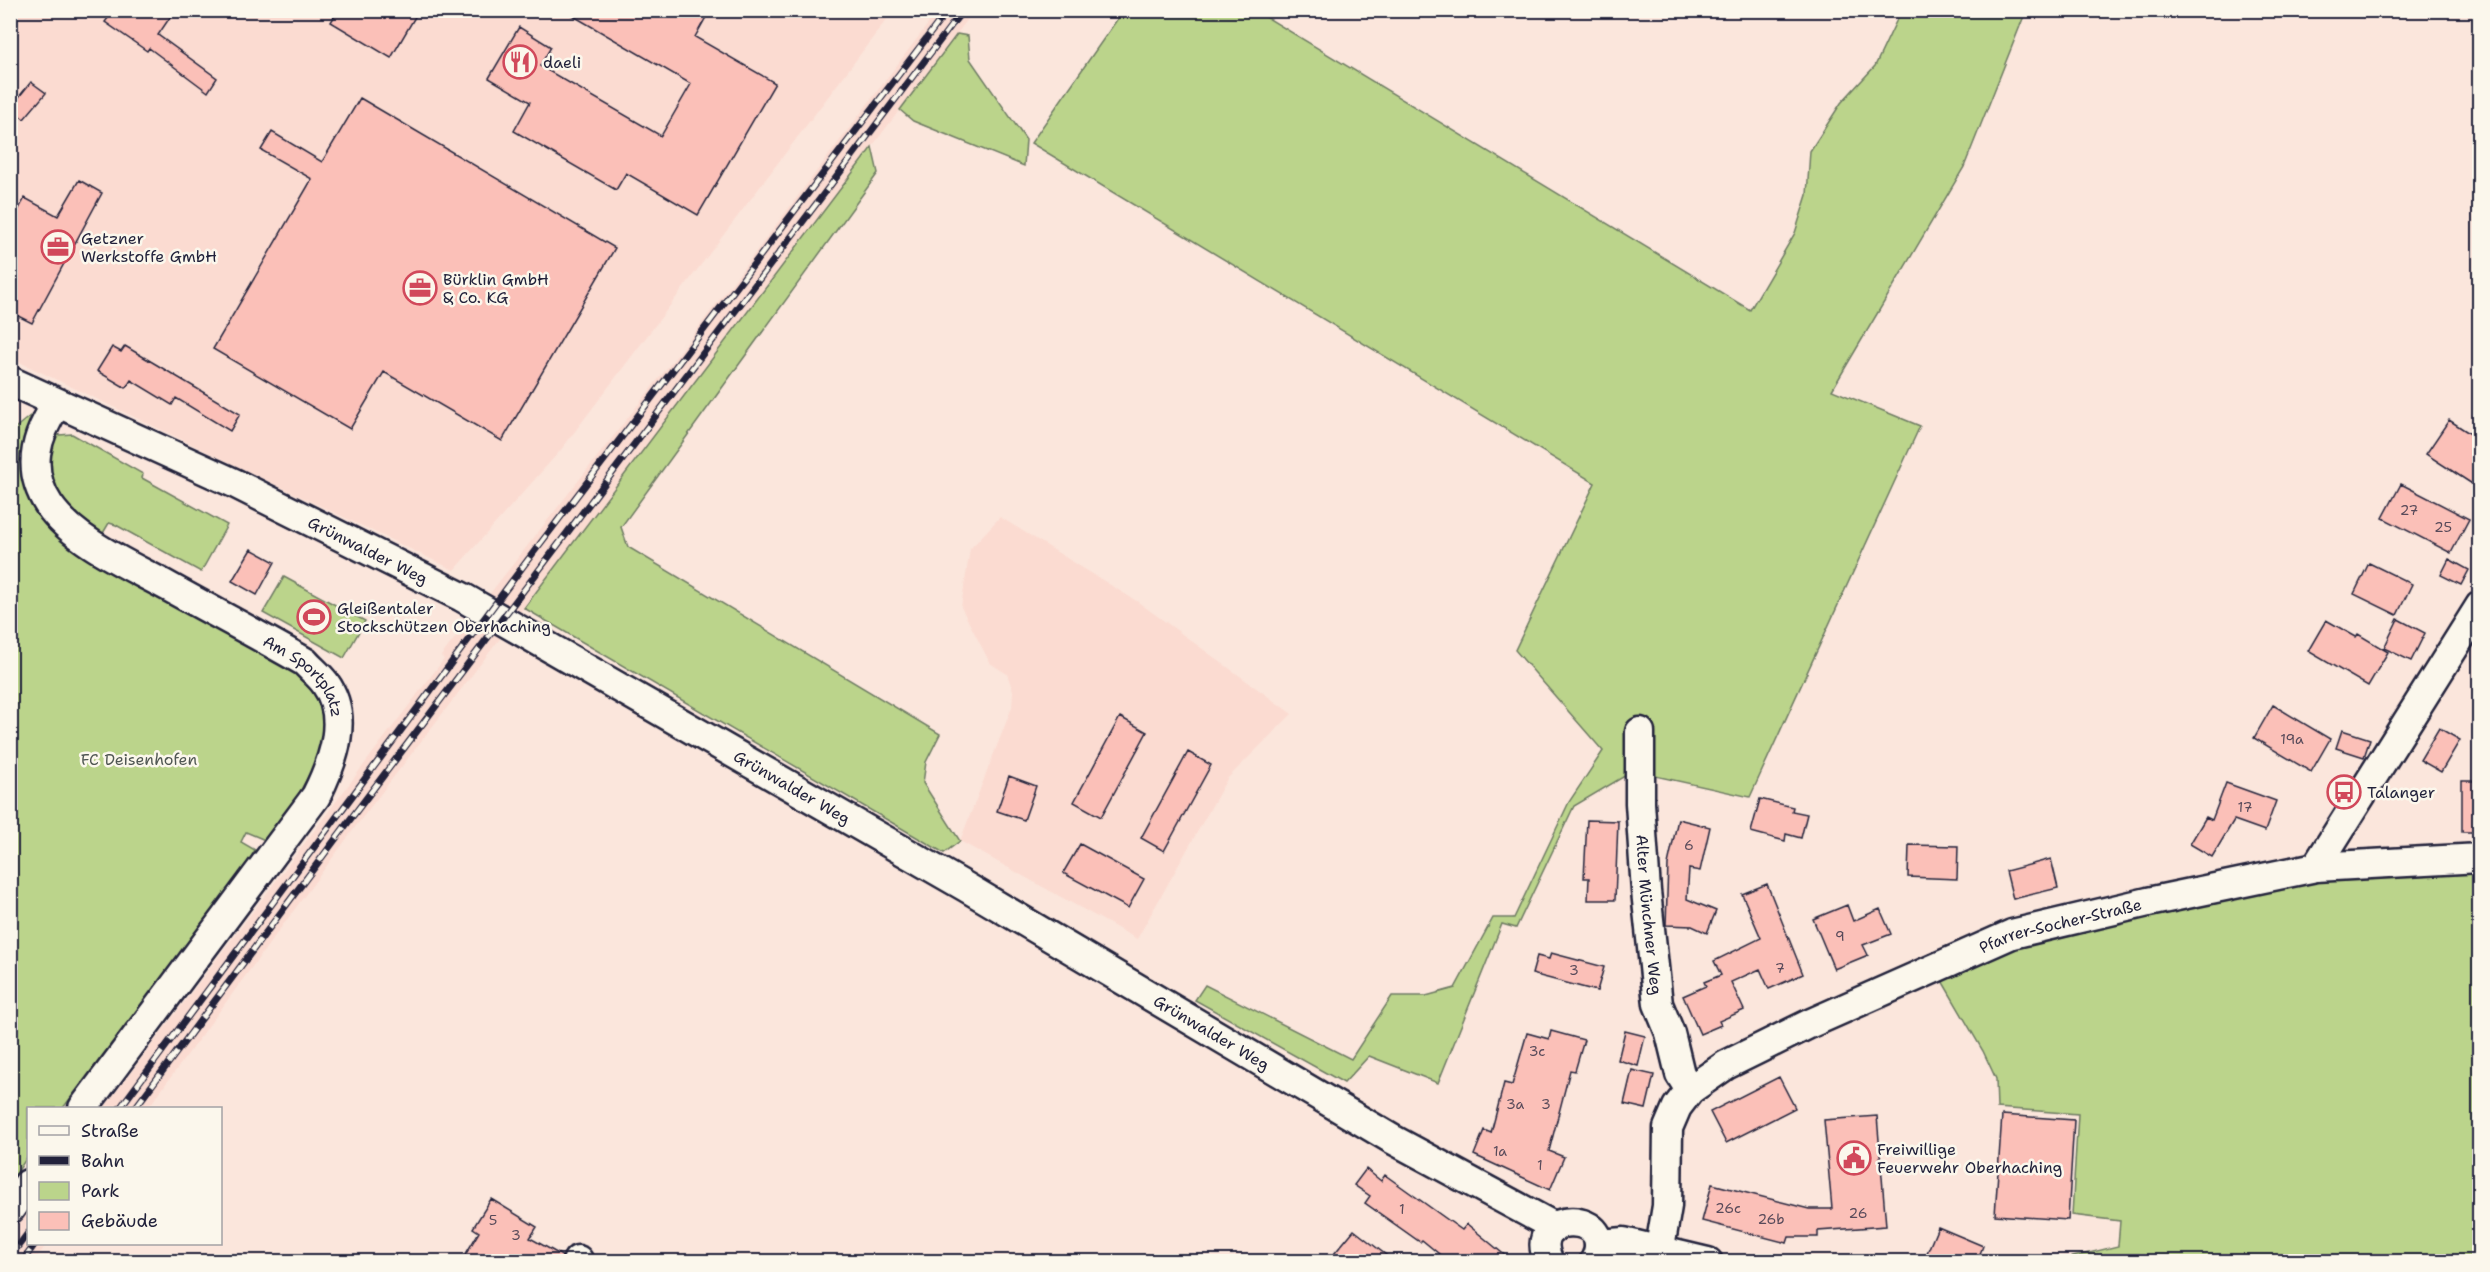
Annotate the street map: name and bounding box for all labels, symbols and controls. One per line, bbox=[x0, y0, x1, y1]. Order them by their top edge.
restaurant icon: daeli bbox=[502, 44, 538, 80]
place label: daeli bbox=[543, 52, 581, 73]
place label: Getzner Werkstoffe GmbH bbox=[81, 228, 217, 267]
office icon: Getzner Werkstoffe GmbH bbox=[40, 229, 76, 265]
place label: Bürklin GmbH & Co. KG bbox=[443, 269, 549, 308]
office icon: Bürklin GmbH & Co. KG bbox=[402, 270, 438, 306]
house number: 27 bbox=[2400, 501, 2418, 519]
street label: Grünwalder Weg bbox=[305, 511, 432, 589]
house number: 25 bbox=[2434, 518, 2452, 536]
place label: Gleißentaler Stockschützen Oberhaching bbox=[337, 598, 551, 637]
sports icon: Gleißentaler Stockschützen Oberhaching bbox=[296, 599, 332, 635]
street label: Am Sportplatz bbox=[260, 630, 348, 718]
house number: 19a bbox=[2280, 730, 2304, 748]
street label: Grünwalder Weg bbox=[730, 745, 855, 829]
park label: FC Deisenhofen bbox=[81, 749, 198, 770]
bus stop icon: Talanger bbox=[2326, 774, 2362, 810]
place label: Talanger bbox=[2367, 782, 2435, 803]
house number: 17 bbox=[2238, 798, 2252, 816]
street label: Alter Münchner Weg bbox=[1632, 834, 1667, 996]
house number: 6 bbox=[1684, 836, 1694, 854]
street label: Pfarrer-Socher-Straße bbox=[1975, 893, 2144, 958]
house number: 9 bbox=[1835, 927, 1845, 945]
house number: 7 bbox=[1775, 959, 1785, 977]
house number: 3 bbox=[1569, 961, 1579, 979]
street label: Grünwalder Weg bbox=[1150, 990, 1274, 1075]
house number: 3c bbox=[1529, 1042, 1545, 1060]
house number: 3a bbox=[1506, 1095, 1524, 1113]
house number: 3 bbox=[1541, 1095, 1551, 1113]
legend bbox=[27, 1107, 222, 1245]
text: Straße bbox=[81, 1119, 139, 1143]
place label: Freiwillige Feuerwehr Oberhaching bbox=[1877, 1139, 2063, 1178]
public building icon: Freiwillige Feuerwehr Oberhaching bbox=[1836, 1140, 1872, 1176]
house number: 1a bbox=[1493, 1142, 1507, 1160]
text: Bahn bbox=[81, 1149, 125, 1173]
house number: 1 bbox=[1537, 1156, 1543, 1174]
text: Park bbox=[81, 1179, 120, 1203]
house number: 26c bbox=[1715, 1199, 1741, 1217]
house number: 1 bbox=[1399, 1200, 1405, 1218]
house number: 26 bbox=[1849, 1204, 1868, 1222]
text: Gebäude bbox=[81, 1209, 158, 1233]
house number: 26b bbox=[1757, 1210, 1785, 1228]
house number: 5 bbox=[489, 1211, 497, 1229]
house number: 3 bbox=[511, 1226, 521, 1244]

